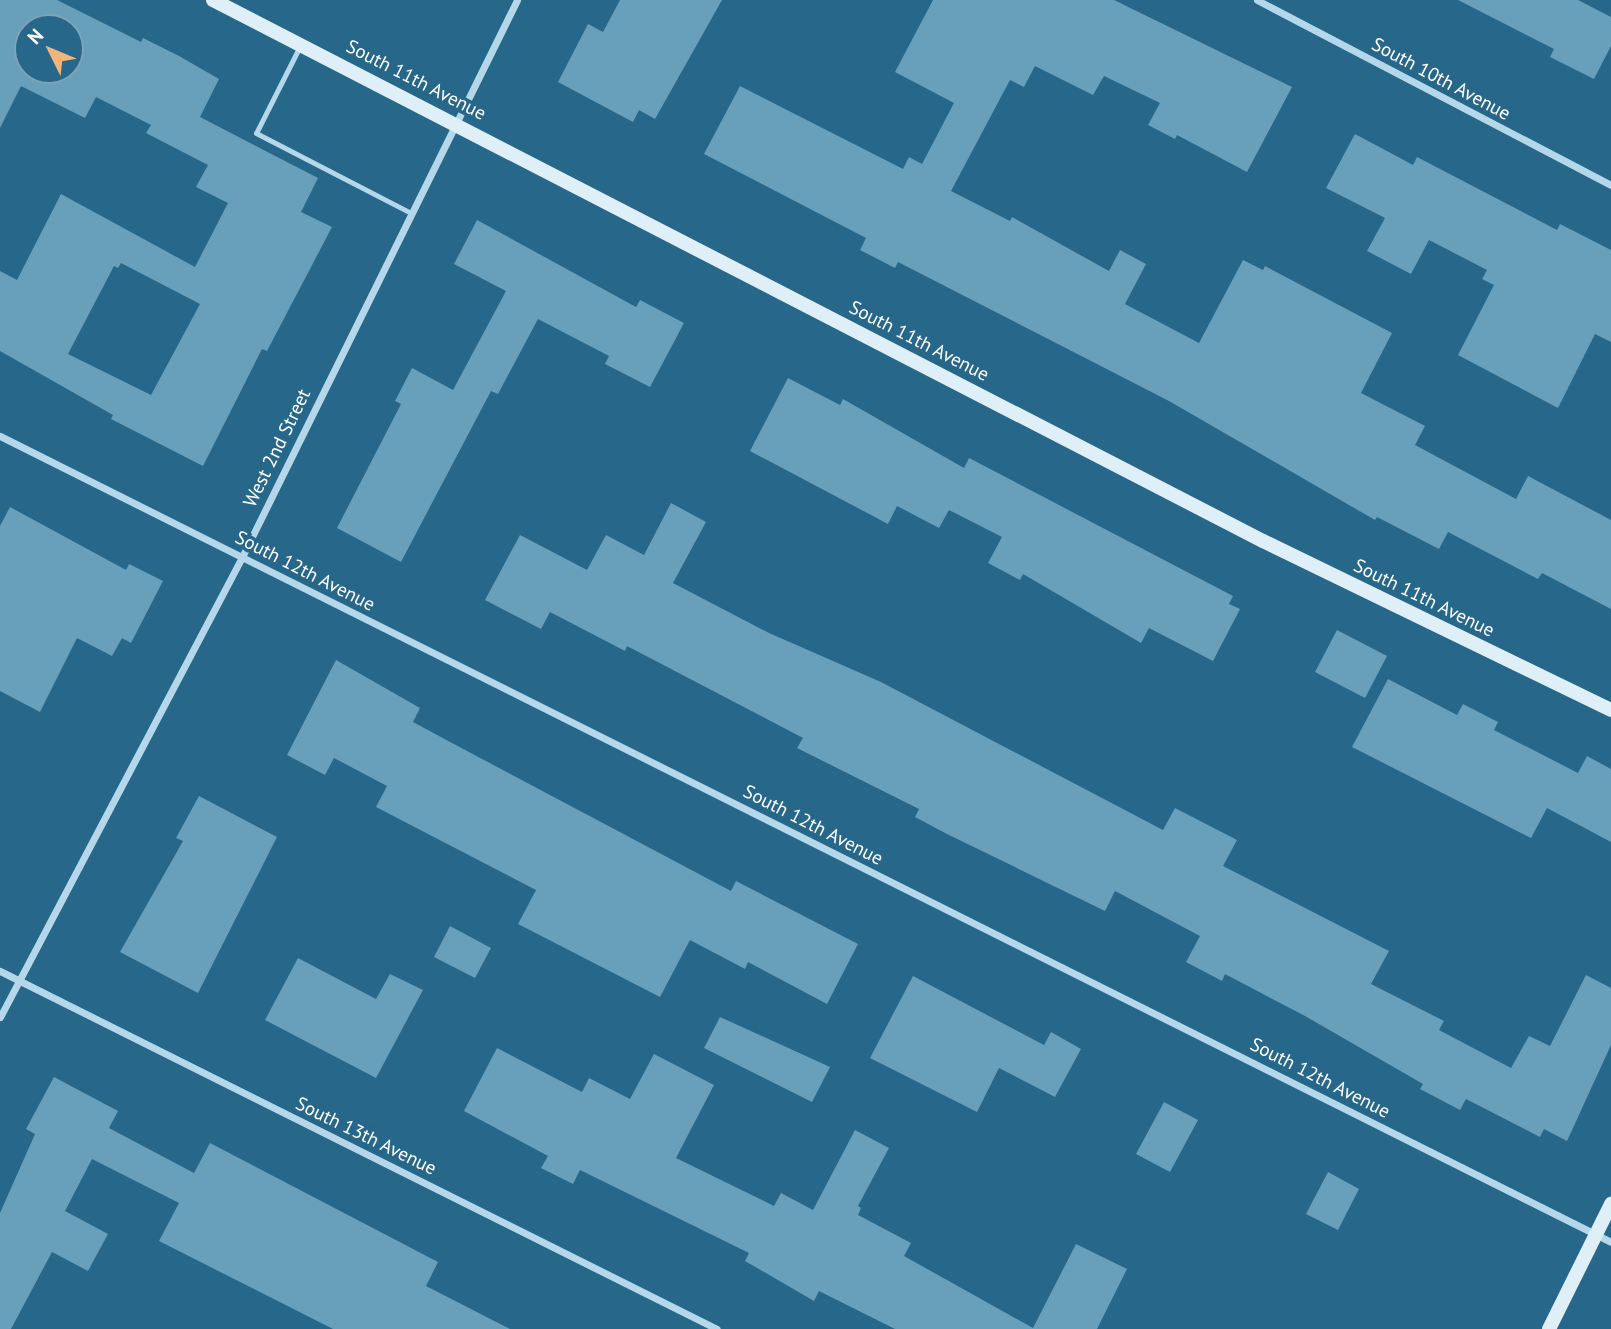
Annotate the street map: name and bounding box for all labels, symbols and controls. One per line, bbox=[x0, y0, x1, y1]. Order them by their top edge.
north arrow bbox=[14, 14, 84, 84]
text: N bbox=[22, 23, 48, 49]
street label: South 10th Avenue bbox=[1367, 33, 1515, 125]
street label: South 11th Avenue bbox=[342, 35, 490, 125]
street label: South 11th Avenue bbox=[845, 296, 993, 386]
street label: West 2nd Street bbox=[239, 385, 315, 511]
street label: South 12th Avenue bbox=[231, 526, 379, 616]
street label: South 11th Avenue bbox=[1350, 554, 1498, 642]
street label: South 12th Avenue bbox=[739, 780, 887, 870]
street label: South 12th Avenue bbox=[1246, 1033, 1394, 1123]
street label: South 13th Avenue bbox=[292, 1092, 440, 1180]

